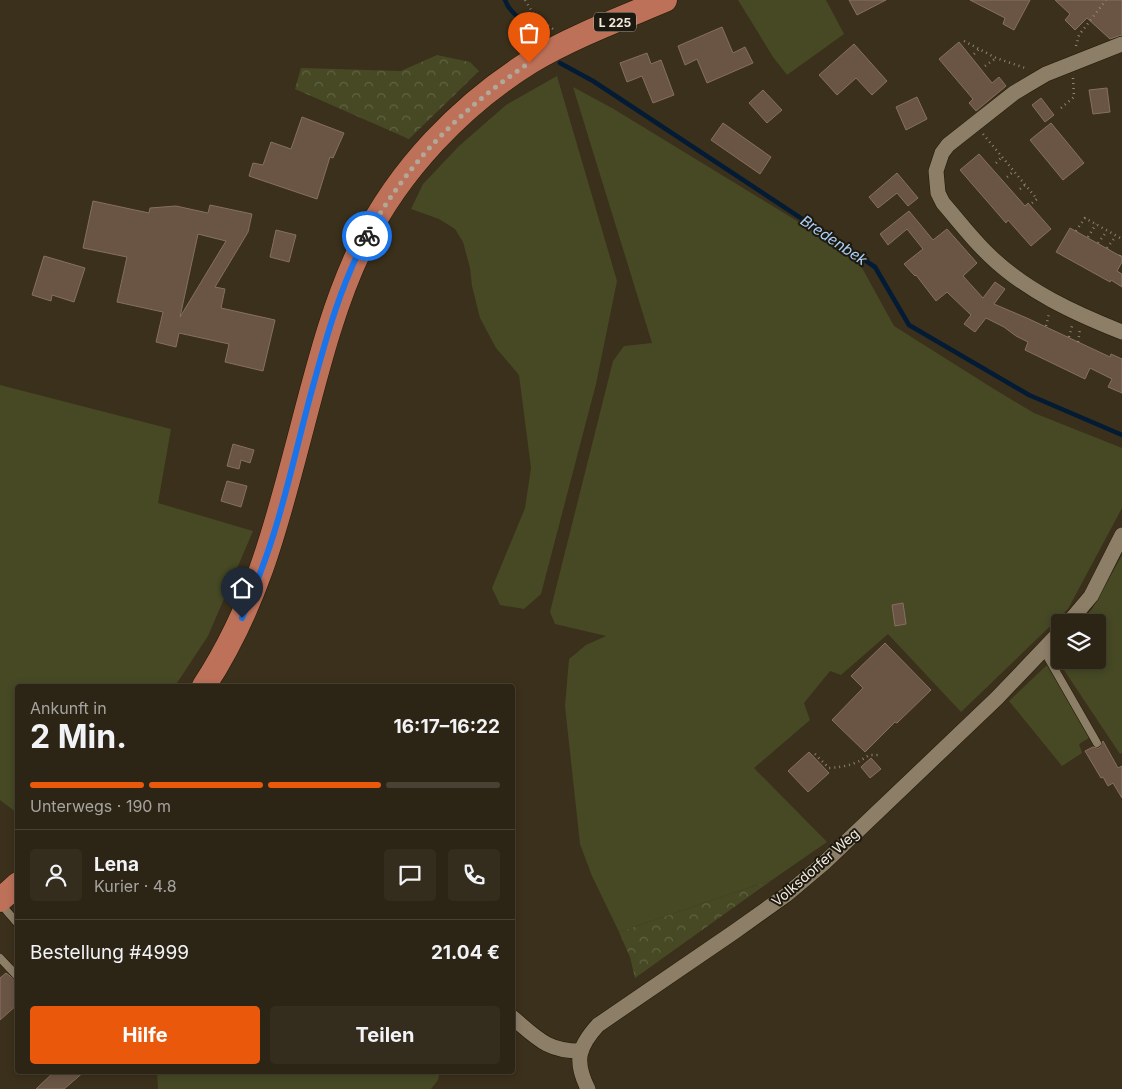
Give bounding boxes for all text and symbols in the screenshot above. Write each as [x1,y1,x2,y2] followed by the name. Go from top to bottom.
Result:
[508,12,550,63] pin
[594,13,636,32] road number: L 225
[515,19,543,47] icon: bag
[342,211,392,261] courier
[797,211,872,270] water label: Bredenbek
[353,222,381,250] icon: bike
[221,567,263,618] pin
[228,574,256,602] icon: home
[1051,614,1106,669] map controls
[1051,614,1106,669] button: layers
[30,698,107,718] text: Ankunft in
[394,715,500,738] text: 16:17–16:22
[30,717,127,756] text: 2 Min.
[30,796,171,816] text: Unterwegs · 190 m
[768,824,862,910] street label: Volksdorfer Weg
[30,849,82,901] button: person
[384,849,436,901] button: chat
[448,849,500,901] button: phone
[94,853,139,876] text: Lena
[94,876,177,896] text: Kurier · 4.8
[30,941,189,964] text: Bestellung #4999
[431,941,500,964] text: 21.04 €
[30,1006,260,1064] button: Hilfe
[270,1006,500,1064] button: Teilen

